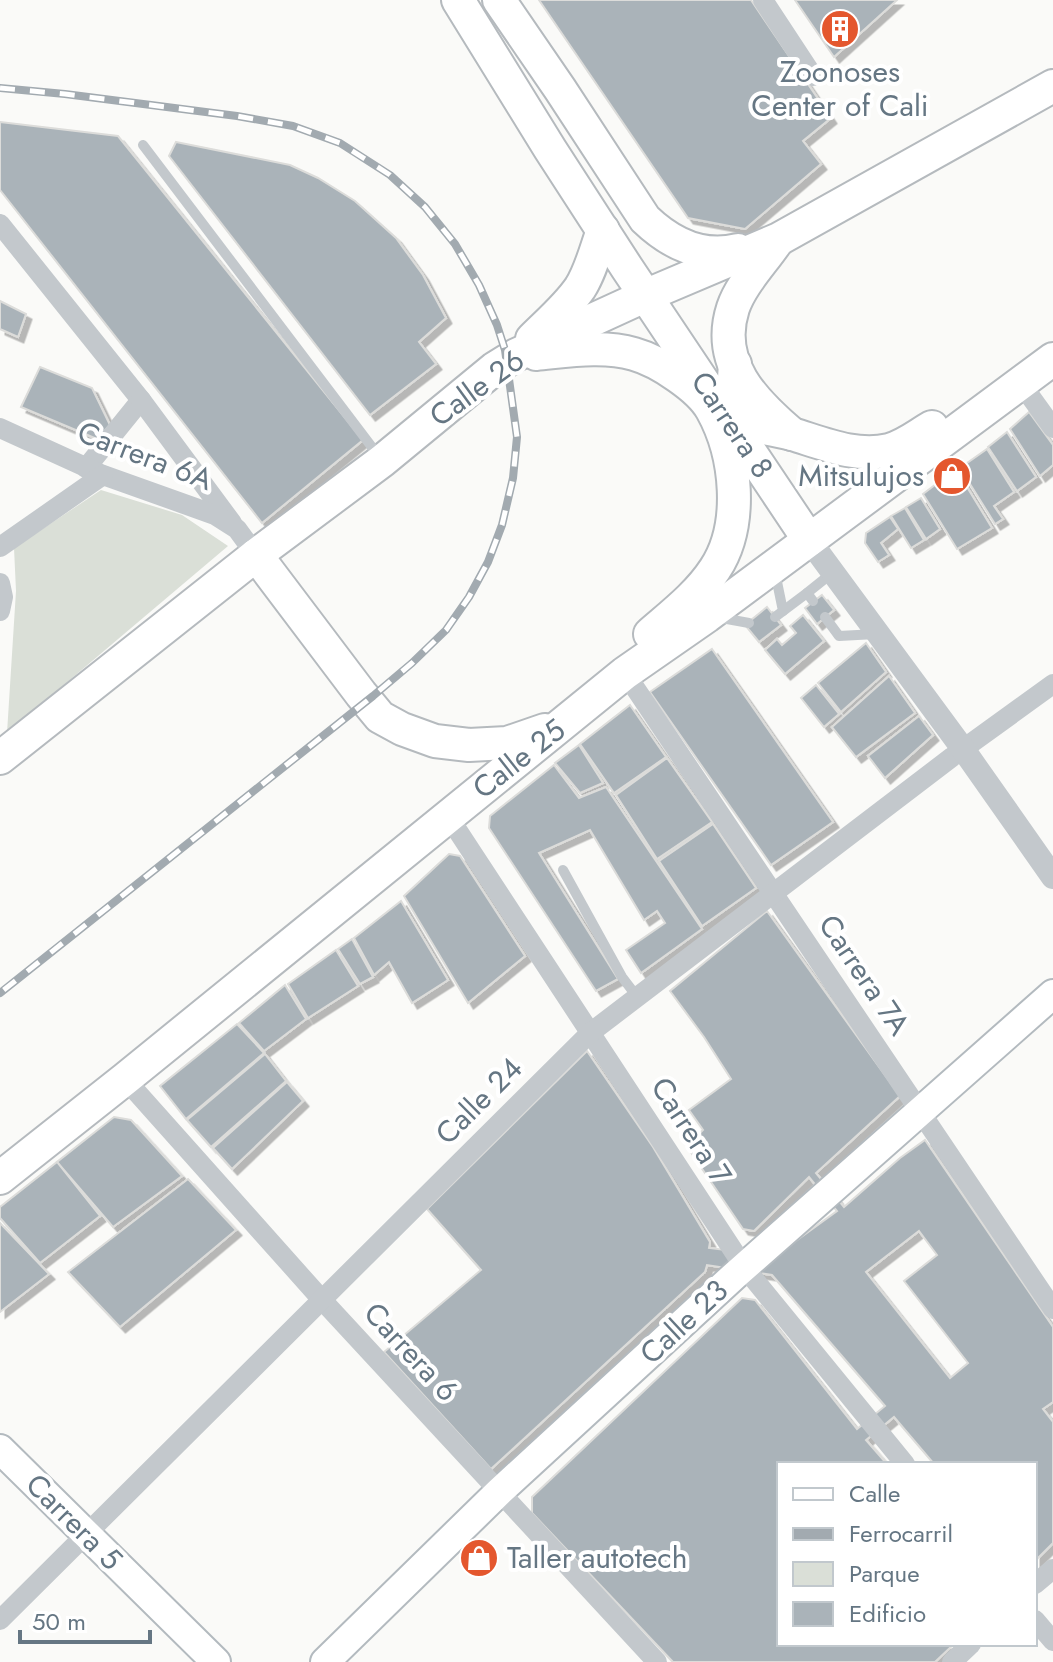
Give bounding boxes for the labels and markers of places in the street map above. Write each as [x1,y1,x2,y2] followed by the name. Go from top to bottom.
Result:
[819,8,861,50] building icon: Zoonoses Center of Cali
[751,50,929,127] place label: Zoonoses Center of Cali
[798,454,924,497] place label: Mitsulujos
[931,455,973,497] shop icon: Mitsulujos
[507,1536,687,1579] place label: Taller autotech
[458,1537,500,1579] shop icon: Taller autotech

